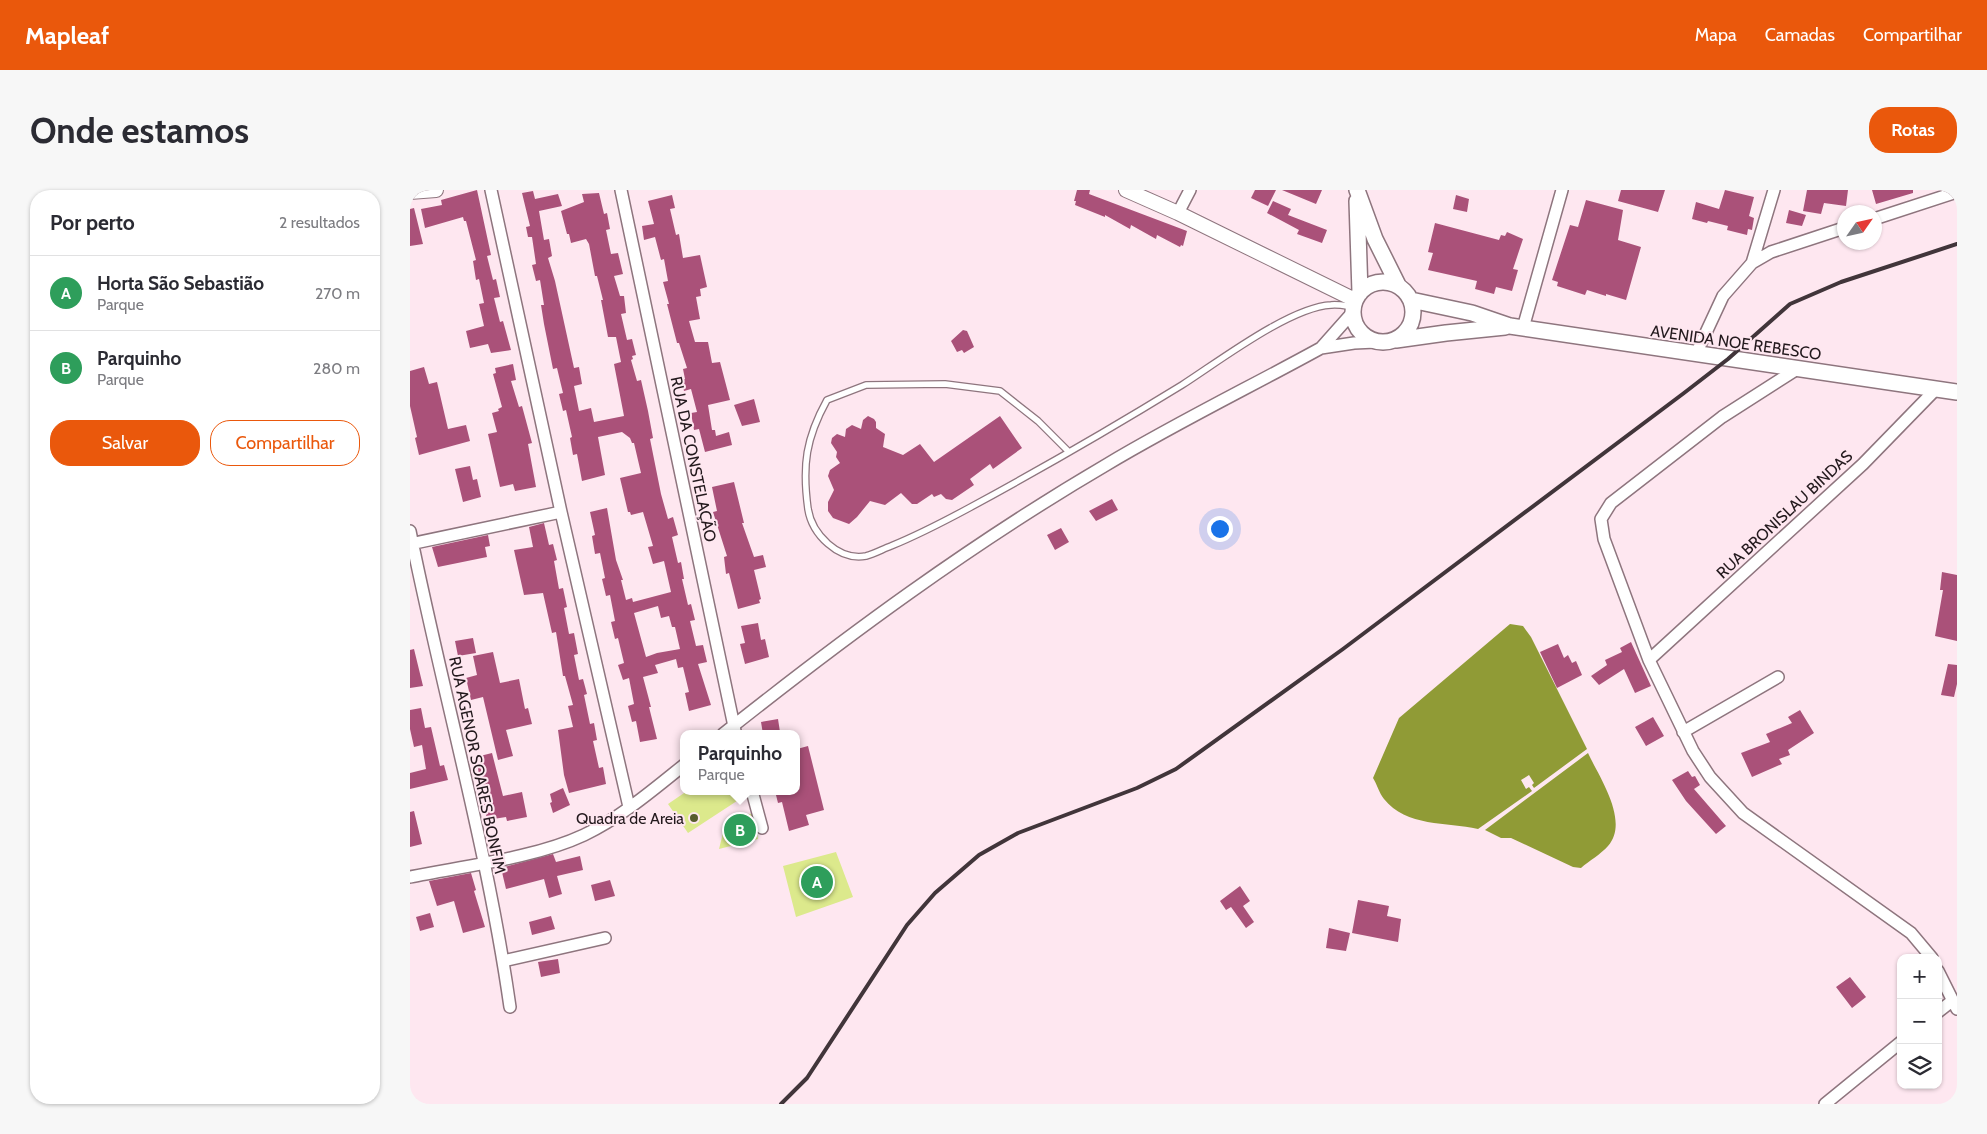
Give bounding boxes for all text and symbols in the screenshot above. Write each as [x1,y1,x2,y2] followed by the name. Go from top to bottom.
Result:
[25,21,109,50] text: Mapleaf
[1695,24,1737,46] text: Mapa
[1765,24,1835,46] text: Camadas
[1863,24,1962,46] text: Compartilhar
[1869,107,1957,153] button: Rotas
[30,109,249,152] text: Onde estamos
[1837,205,1882,250] north arrow
[50,210,135,235] text: Por perto
[279,213,360,232] text: 2 resultados
[97,272,264,295] text: Horta São Sebastião
[61,284,71,303] text: A
[315,284,360,303] text: 270 m
[97,295,144,314] text: Parque
[1649,321,1823,364] street label: AVENIDA NOE REBESCO
[97,347,181,370] text: Parquinho
[61,359,71,378] text: B
[313,359,360,378] text: 280 m
[97,370,144,389] text: Parque
[667,375,720,544] street label: RUA DA CONSTELAÇÃO
[50,420,200,466] button: Salvar
[210,420,360,466] button: Compartilhar
[1712,446,1856,582] street label: RUA BRONISLAU BINDAS
[1207,516,1233,542] your location
[445,655,510,876] street label: RUA AGENOR SOARES BONFIM
[680,730,800,795] popup
[698,742,782,765] text: Parquinho
[698,765,745,784] text: Parque
[576,809,684,828] place label: Quadra de Areia
[724,811,756,849] pin: B
[688,812,700,824] marker: Quadra de Areia
[801,863,833,901] pin: A
[1897,954,1942,1089] map controls
[1897,954,1942,999] button: +
[1897,999,1942,1044] button: −
[1897,1044,1942,1089] button: layers

